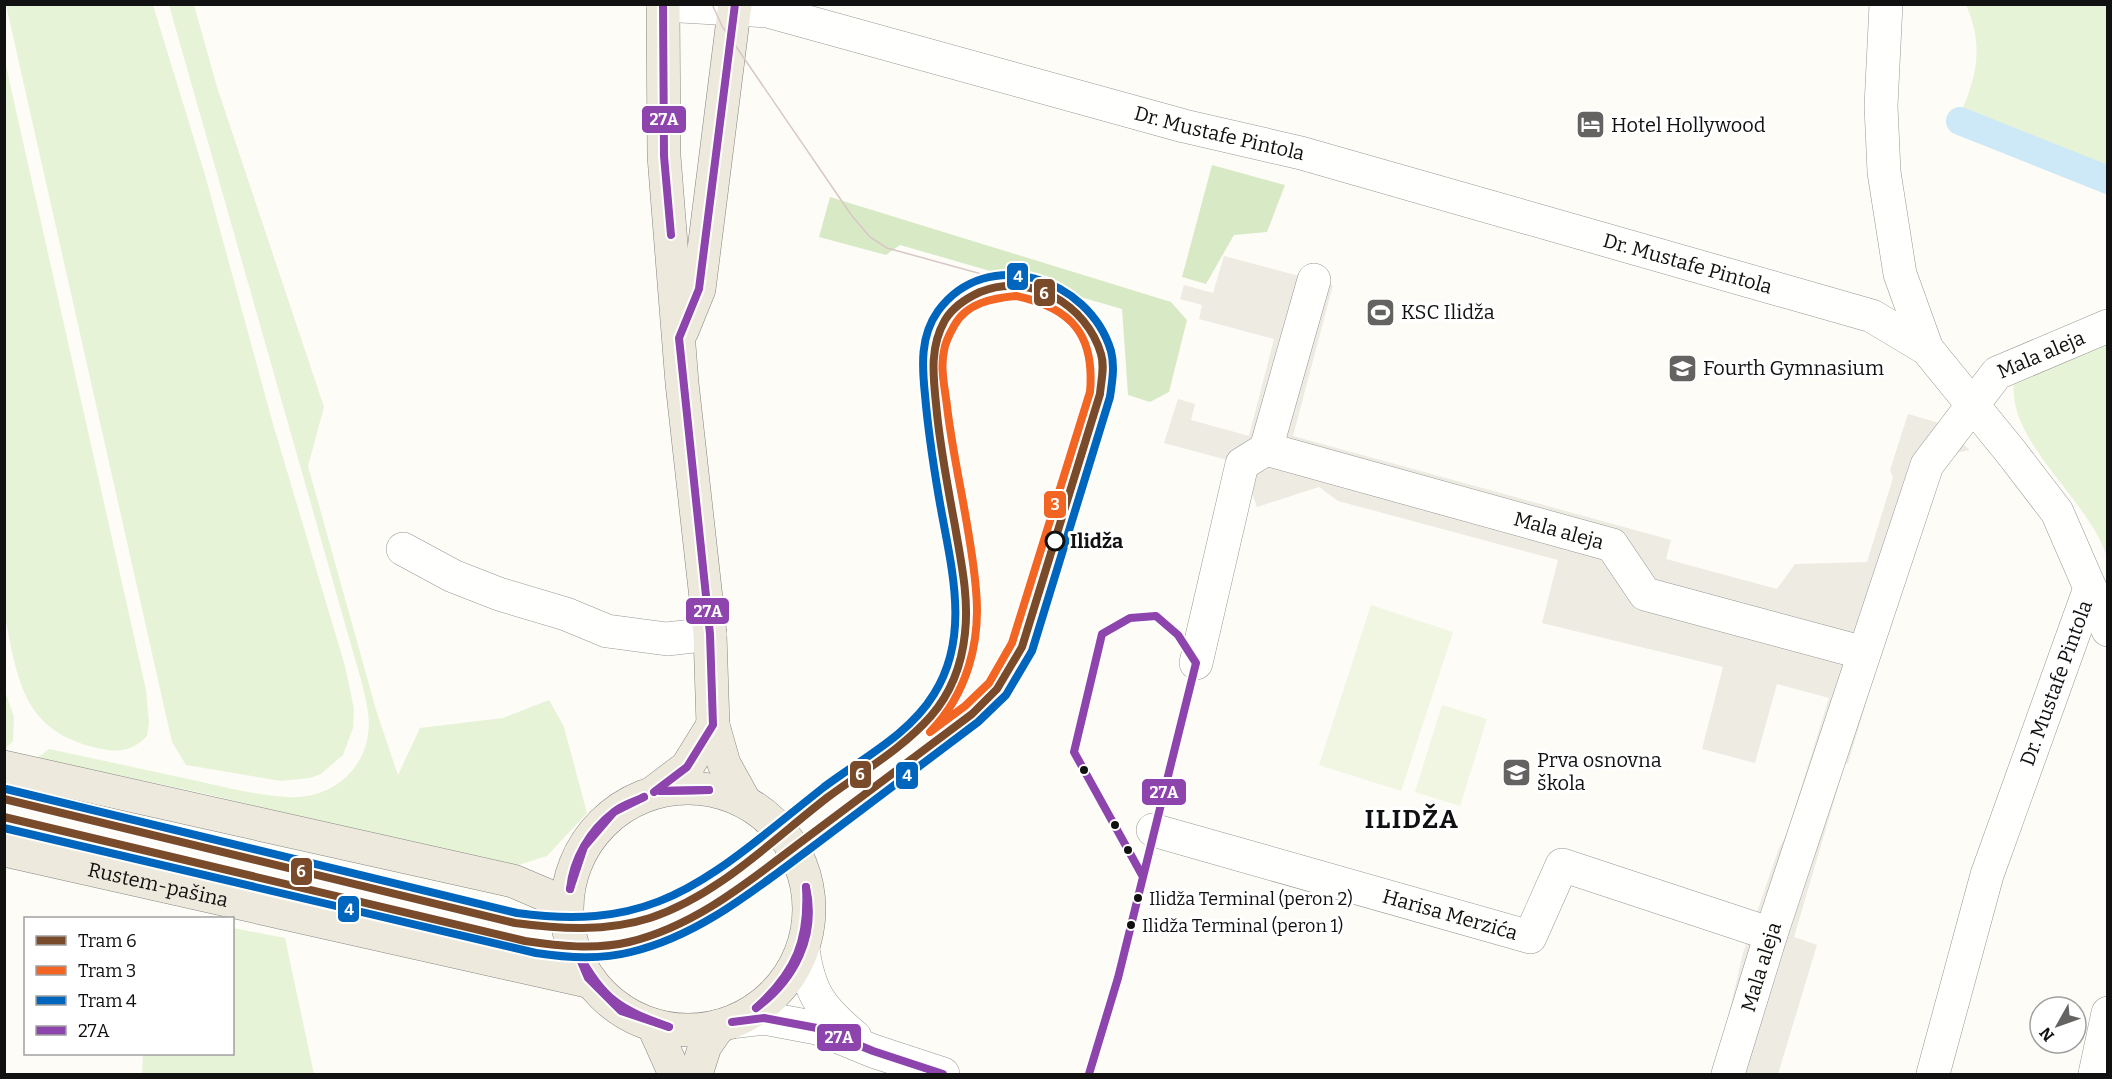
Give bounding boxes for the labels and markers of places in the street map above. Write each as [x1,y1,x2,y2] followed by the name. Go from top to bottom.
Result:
[1574,109,1606,141] hotel icon: Hotel Hollywood
[1611,113,1766,137] place label: Hotel Hollywood
[1364,296,1396,328] sports icon: KSC Ilidža
[1401,300,1495,324] place label: KSC Ilidža
[1666,352,1698,384] school or university icon: Fourth Gymnasium
[1703,356,1884,380] place label: Fourth Gymnasium
[1070,529,1123,553] place label: Ilidža
[1045,531,1065,551] marker: Ilidža
[1537,748,1662,795] place label: Prva osnovna škola
[1500,756,1532,788] school or university icon: Prva osnovna škola
[1078,764,1090,776] unlabelled marker
[1109,819,1121,831] unlabelled marker
[1122,844,1134,856] unlabelled marker
[1149,888,1353,910] place label: Ilidža Terminal (peron 2)
[1132,892,1144,904] marker: Ilidža Terminal (peron 2)
[1142,915,1343,937] place label: Ilidža Terminal (peron 1)
[1125,919,1137,931] marker: Ilidža Terminal (peron 1)

